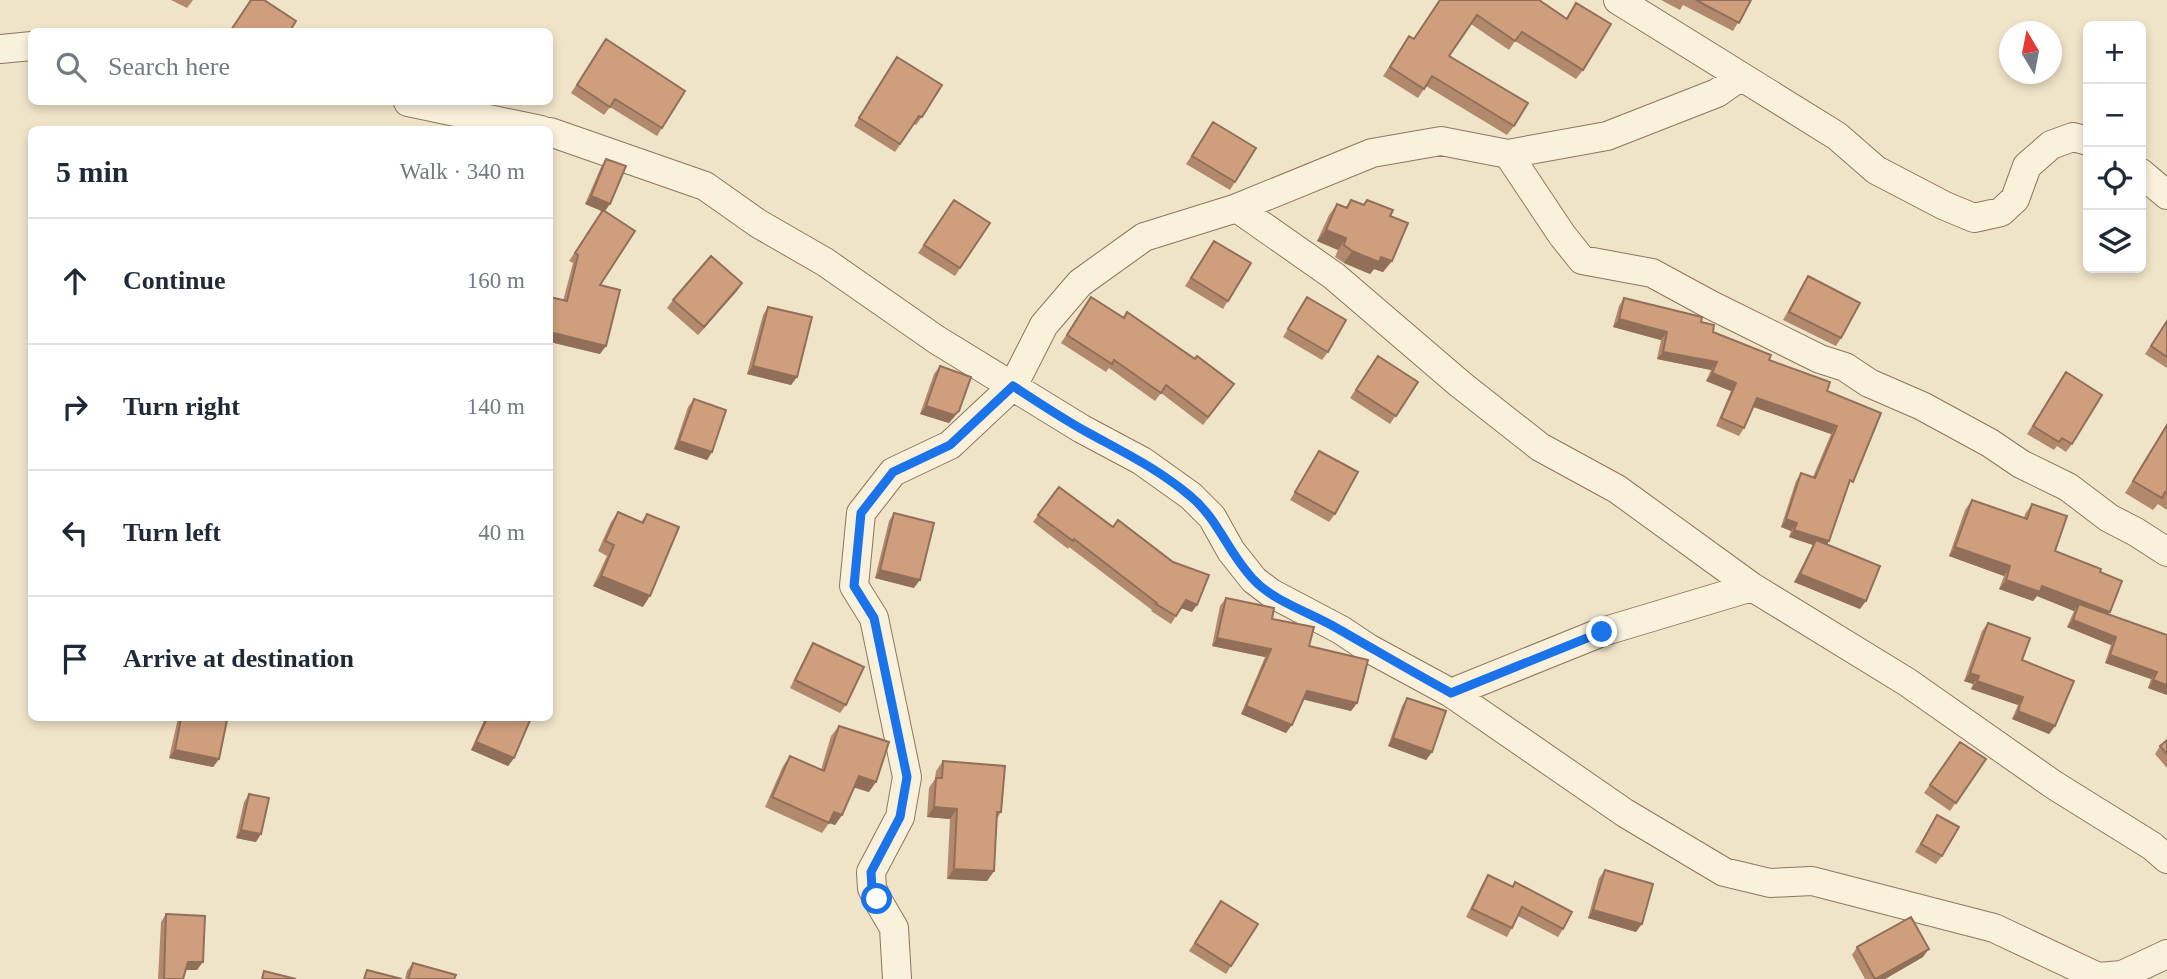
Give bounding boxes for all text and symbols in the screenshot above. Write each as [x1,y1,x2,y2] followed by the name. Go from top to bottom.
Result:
[1999,21,2062,84] north arrow
[2083,21,2146,273] map controls
[2083,21,2146,84] button: +
[28,28,553,105] search box
[52,48,90,86] icon: search
[108,52,230,81] text: Search here
[2083,84,2146,147] button: −
[2083,147,2146,210] button: locate
[56,155,129,188] text: 5 min
[400,159,525,184] text: Walk · 340 m
[2083,210,2146,273] button: layers
[56,262,94,300] icon: ahead
[123,266,226,295] text: Continue
[467,268,525,293] text: 160 m
[56,388,94,426] icon: right
[123,392,240,421] text: Turn right
[467,394,525,419] text: 140 m
[56,514,94,552] icon: left
[123,518,221,547] text: Turn left
[478,520,525,545] text: 40 m
[1586,616,1617,647] route end
[56,640,94,678] icon: arrive
[123,644,354,673] text: Arrive at destination
[861,883,892,914] route start

